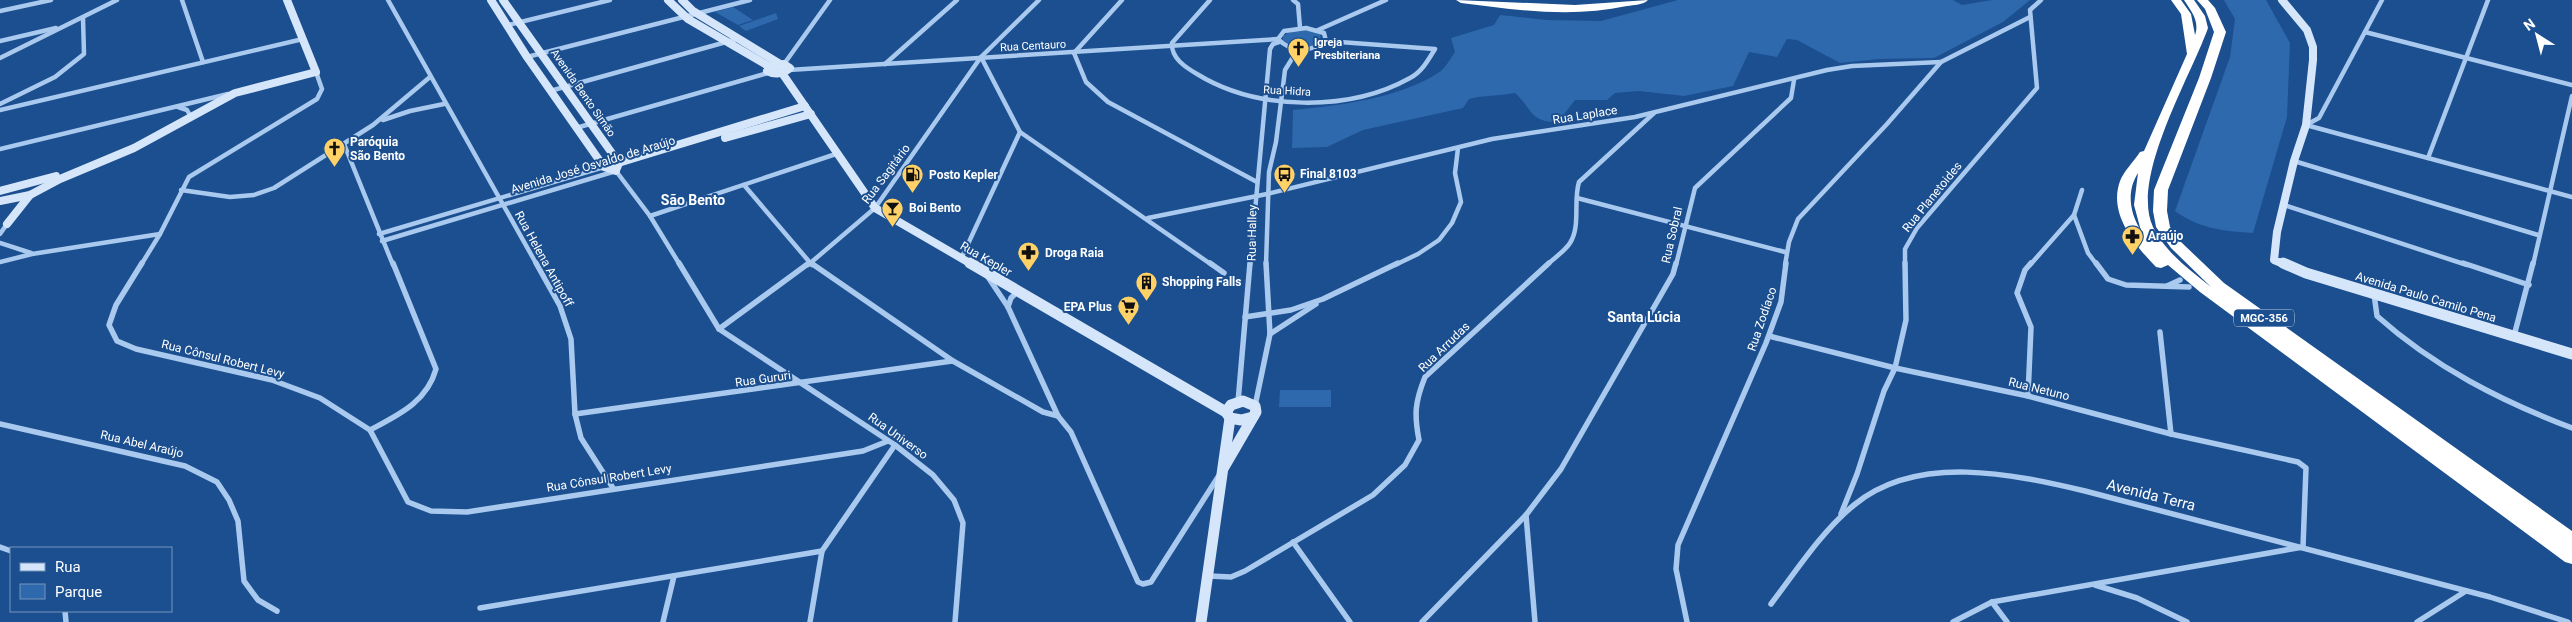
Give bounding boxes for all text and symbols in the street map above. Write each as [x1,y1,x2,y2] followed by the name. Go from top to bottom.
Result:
[2512,10,2562,60] north arrow
[2521,15,2538,34] text: N
[1286,36,1310,67] church icon: Igreja Presbiteriana
[1314,36,1380,62] place label: Igreja Presbiteriana
[1000,38,1066,54] street label: Rua Centauro
[548,47,618,139] street label: Avenida Bento Simão
[1263,83,1311,99] street label: Rua Hidra
[1552,103,1618,127] street label: Rua Laplace
[509,133,677,197] street label: Avenida José Osvaldo de Araújo
[350,135,405,163] place label: Paróquia São Bento
[322,137,346,168] church icon: Paróquia São Bento
[859,141,913,207] street label: Rua Sagitário
[1899,159,1965,235] street label: Rua Planetoides
[1272,162,1296,193] bus stop icon: Final 8103
[901,163,925,194] fuel station icon: Posto Kepler
[1300,167,1357,181] place label: Final 8103
[929,168,999,182] place label: Posto Kepler
[661,192,725,208] district label: São Bento
[881,196,905,227] bar icon: Boi Bento
[909,201,961,215] place label: Boi Bento
[1245,204,1259,261] street label: Rua Halley
[1659,205,1685,265] street label: Rua Sobral
[512,209,576,310] street label: Rua Helena Antipoff
[2120,224,2144,255] pharmacy icon: Araújo
[2148,229,2184,243] place label: Araújo
[958,239,1014,279] street label: Rua Kepler
[1017,241,1041,272] pharmacy icon: Droga Raia
[1045,246,1104,260] place label: Droga Raia
[2354,269,2498,325] street label: Avenida Paulo Camilo Pena
[1134,270,1158,301] building icon: Shopping Falls
[1162,275,1241,289] place label: Shopping Falls
[1745,285,1780,353] street label: Rua Zodíaco
[1116,295,1140,326] supermarket icon: EPA Plus
[1064,300,1112,314] place label: EPA Plus
[1607,309,1681,325] district label: Santa Lúcia
[2234,310,2294,326] road number: MGC-356
[1416,319,1472,375] street label: Rua Arrudas
[160,337,286,381] street label: Rua Cônsul Robert Levy
[734,368,792,390] street label: Rua Gururi
[2007,375,2071,403] street label: Rua Netuno
[866,410,931,462] street label: Rua Universo
[99,428,185,460] street label: Rua Abel Araújo
[546,461,673,495] street label: Rua Cônsul Robert Levy
[2105,475,2197,515] street label: Avenida Terra
[10,547,172,612] legend
[55,558,81,576] text: Rua
[55,583,102,601] text: Parque

